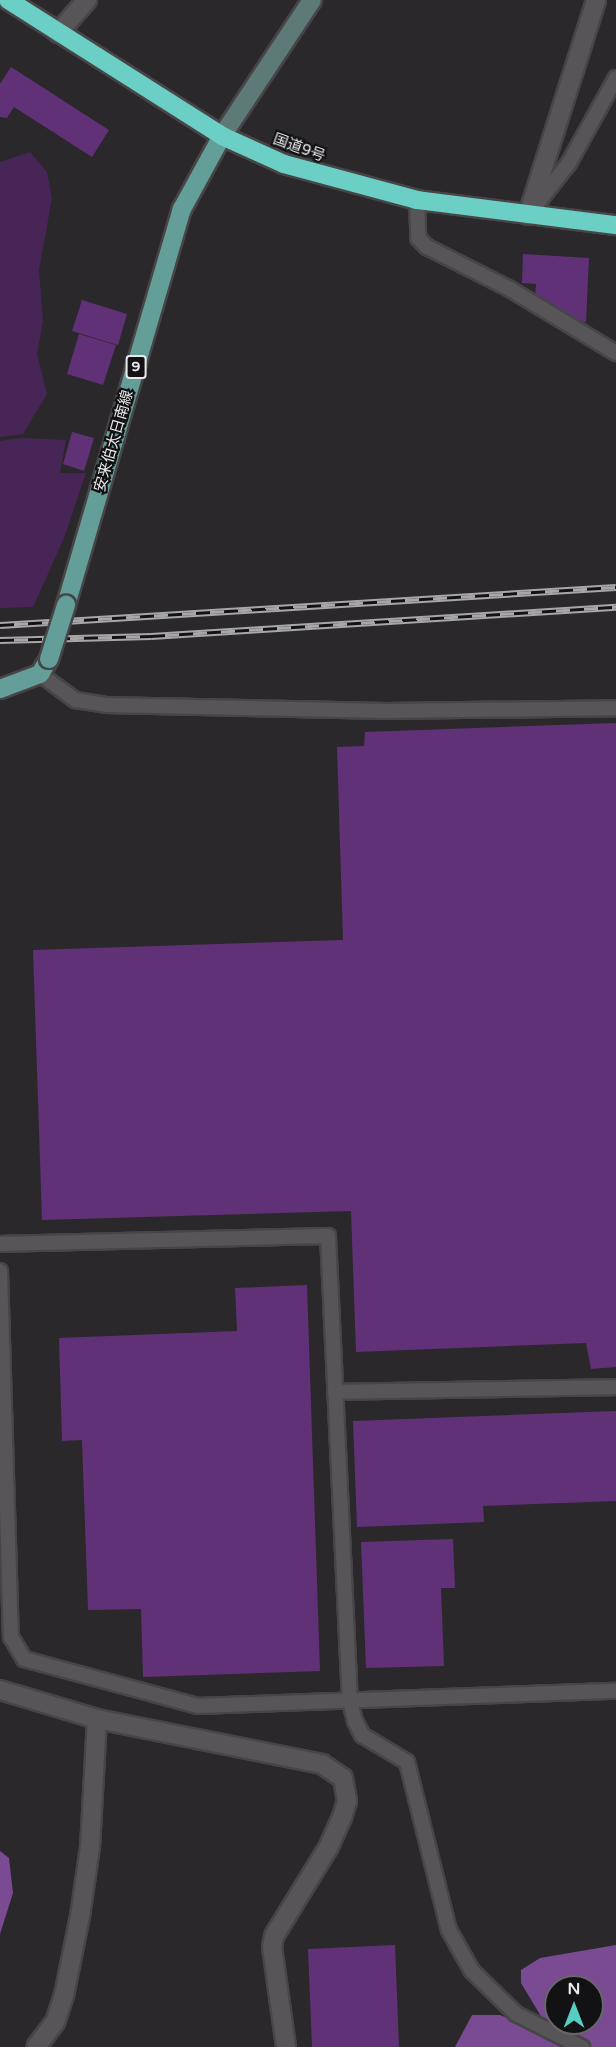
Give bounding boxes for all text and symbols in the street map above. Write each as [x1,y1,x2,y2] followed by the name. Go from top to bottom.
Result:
[270,130,328,166] street label: 国道9号
[126,356,146,378] road number: 9
[91,388,137,494] street label: 安来伯太日南線
[544,1975,604,2035] north arrow
[568,1979,580,1999] text: N

